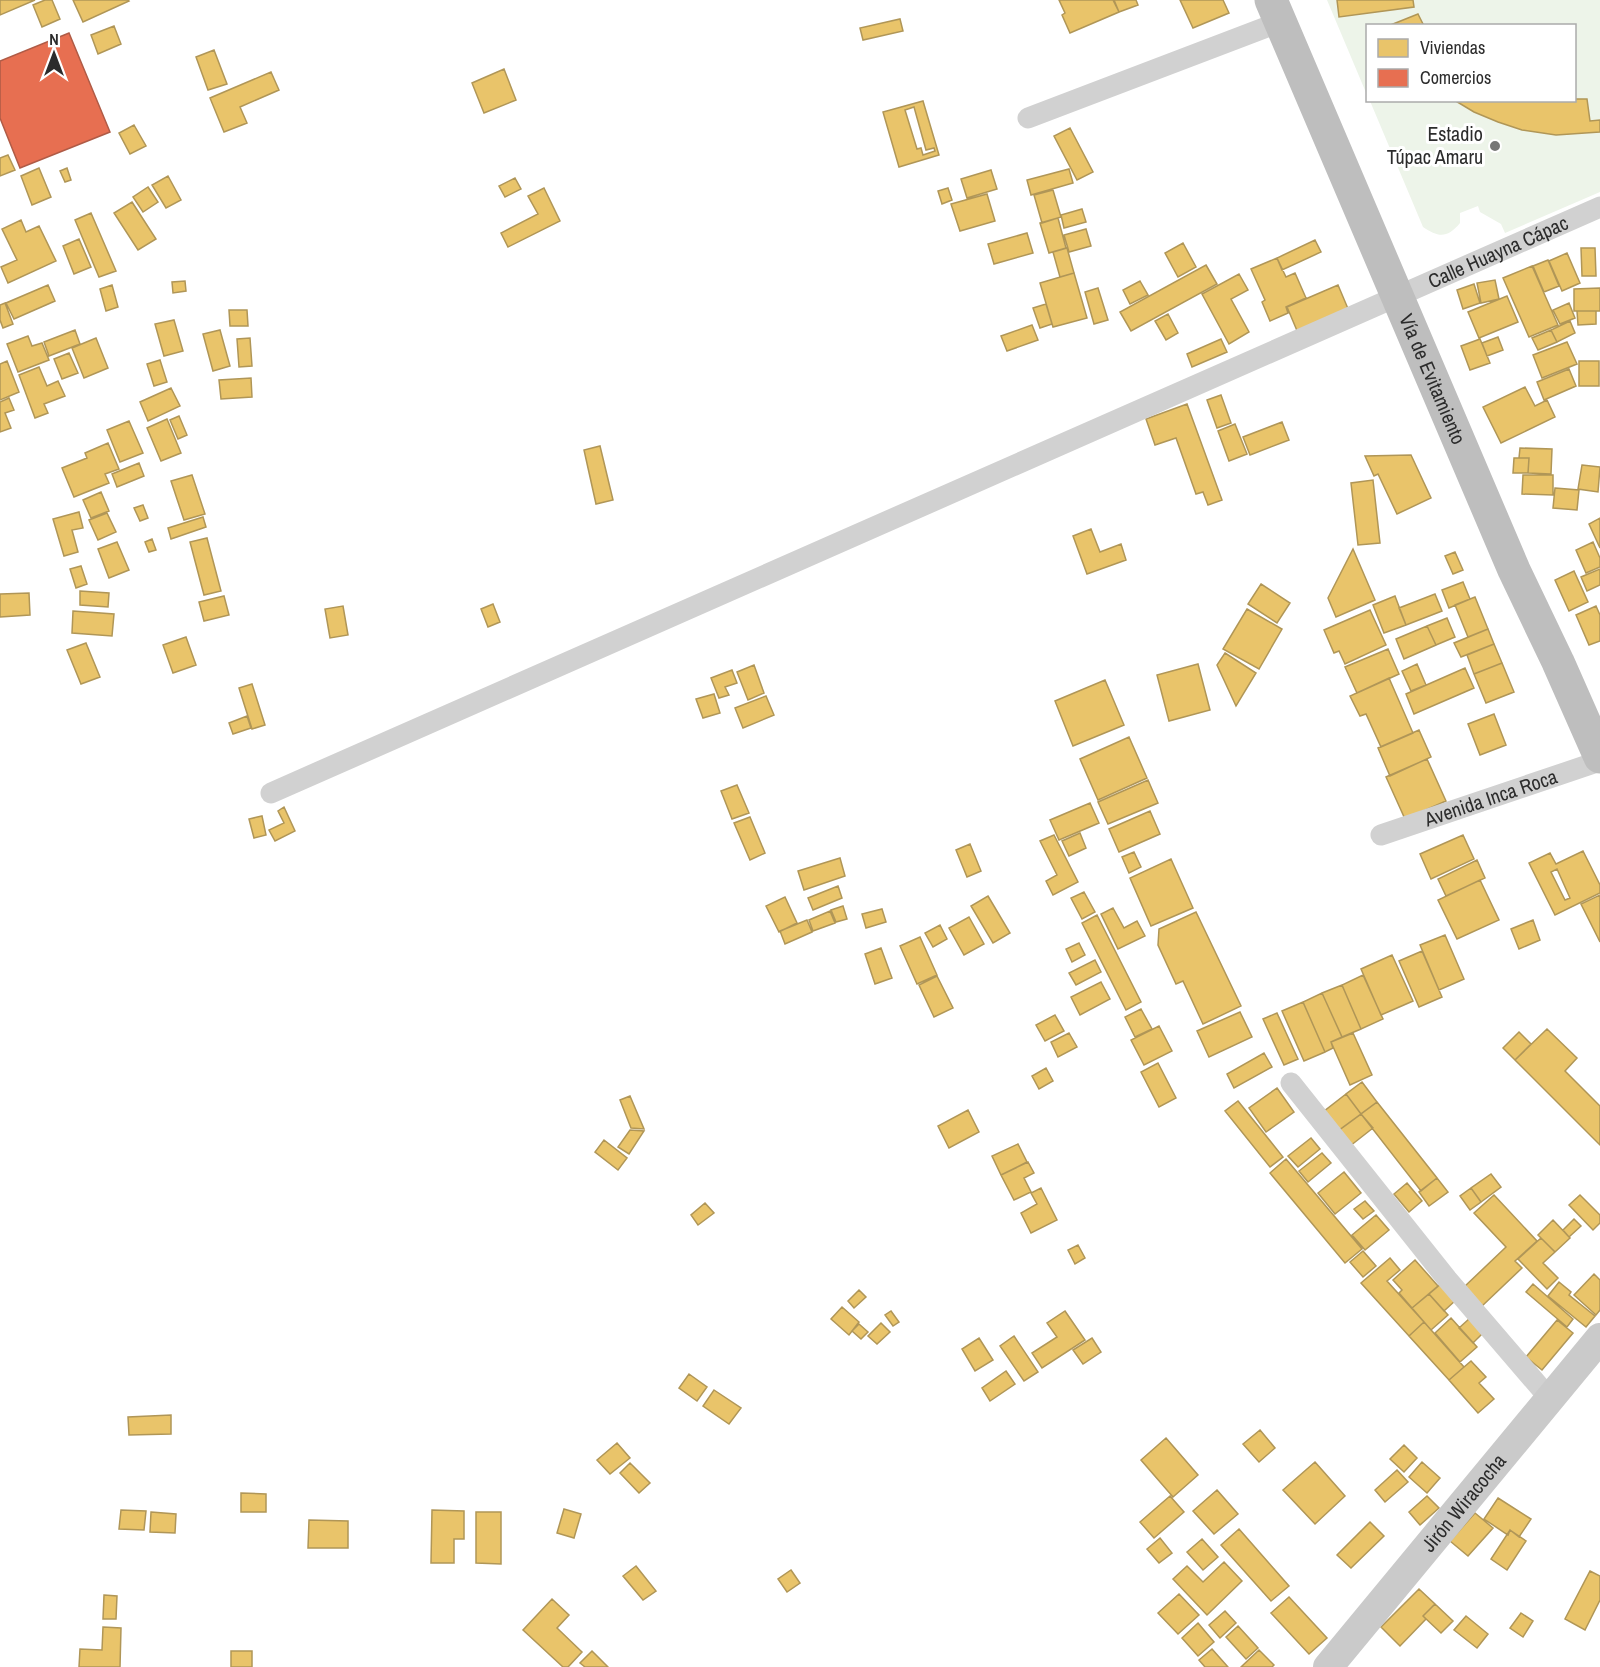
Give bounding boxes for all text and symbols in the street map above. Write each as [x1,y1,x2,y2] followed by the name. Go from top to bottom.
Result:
[24,24,84,84] north arrow
[1366,24,1576,102] legend
[49,28,59,50] text: N
[1420,35,1485,60] text: Viviendas
[1420,65,1491,90] text: Comercios
[1387,120,1483,170] place label: Estadio Túpac Amaru
[1488,139,1502,153] marker: Estadio Túpac Amaru
[1424,209,1572,294] street label: Calle Huayna Cápac
[1393,309,1473,448] street label: Vía de Evitamiento
[1420,762,1561,833] street label: Avenida Inca Roca
[1415,1448,1512,1557] street label: Jirón Wiracocha

